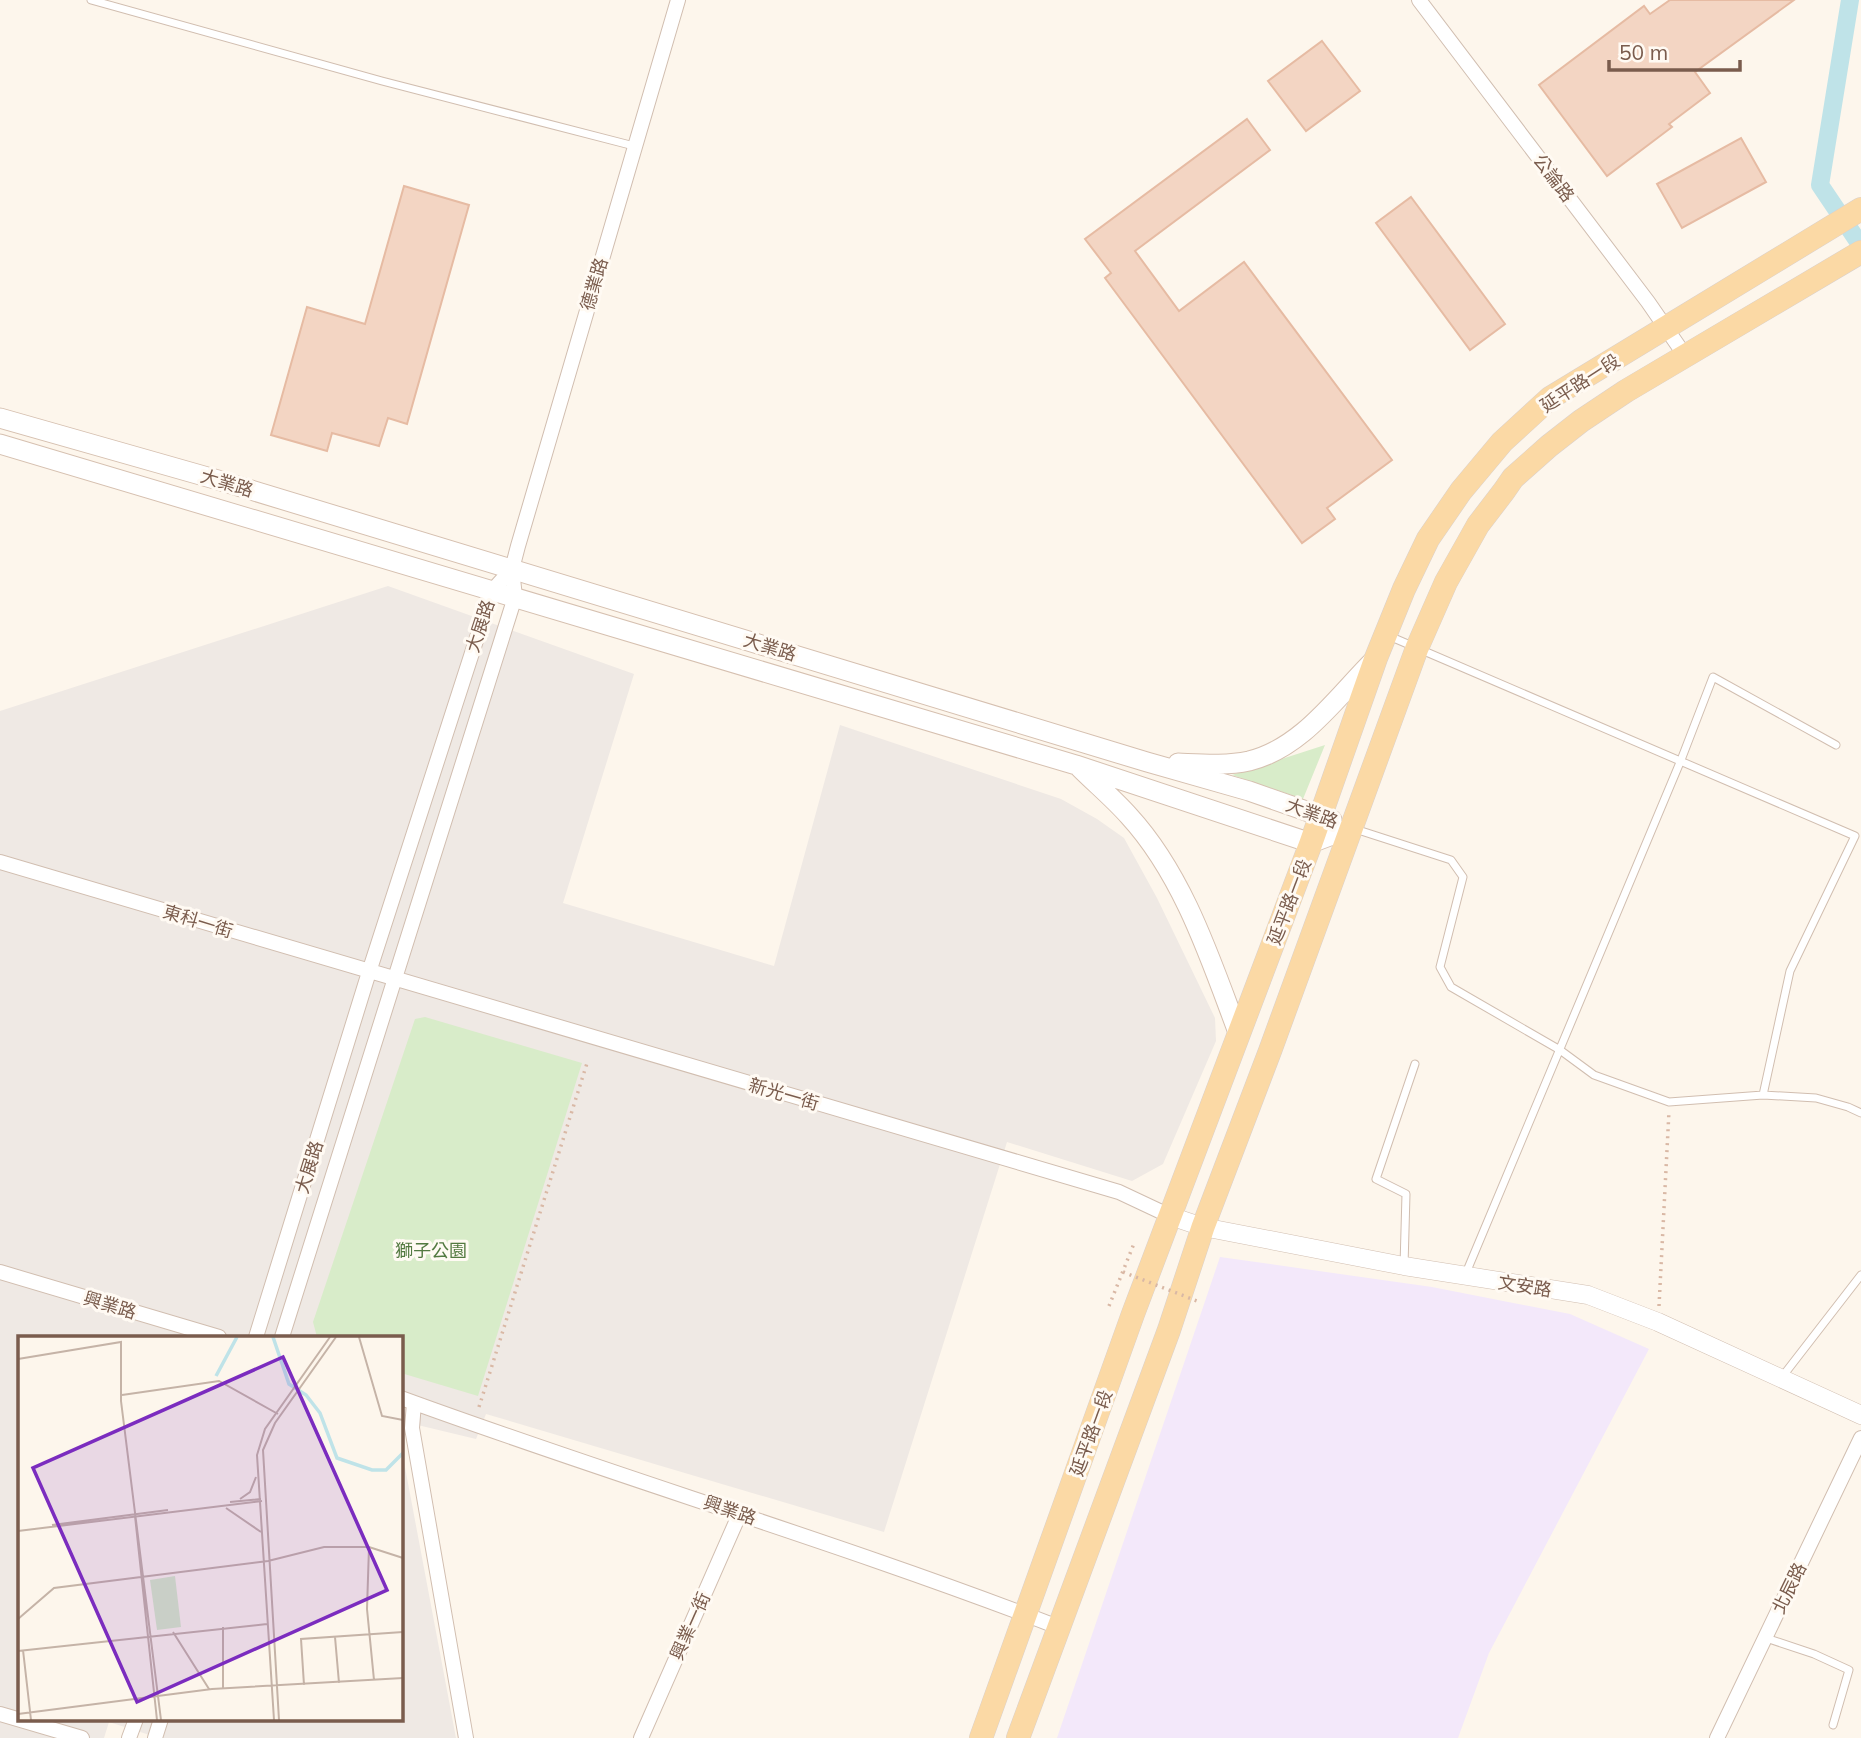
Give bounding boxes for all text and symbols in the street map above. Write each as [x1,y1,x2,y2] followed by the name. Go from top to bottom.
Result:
[1609,28,1740,72] scale bar
[1619,39,1668,65] text: 50 m
[1529,150,1579,206] street label: 公論路
[576,255,612,313] street label: 德業路
[1536,349,1624,417] street label: 延平路一段
[198,464,256,502] street label: 大業路
[461,597,499,655] street label: 大展路
[741,628,799,666] street label: 大業路
[1283,793,1341,833] street label: 大業路
[1262,856,1316,948] street label: 延平路一段
[160,899,236,943] street label: 東科一街
[746,1073,822,1115] street label: 新光一街
[290,1138,328,1196] street label: 大展路
[395,1239,467,1262] park label: 獅子公園
[1497,1270,1553,1302] street label: 文安路
[81,1286,139,1324] street label: 興業路
[18,1336,402,1720] inset map
[1065,1387,1117,1479] street label: 延平路一段
[701,1490,759,1530] street label: 興業路
[1767,1559,1811,1617] street label: 北辰路
[665,1588,715,1664] street label: 興業一街

